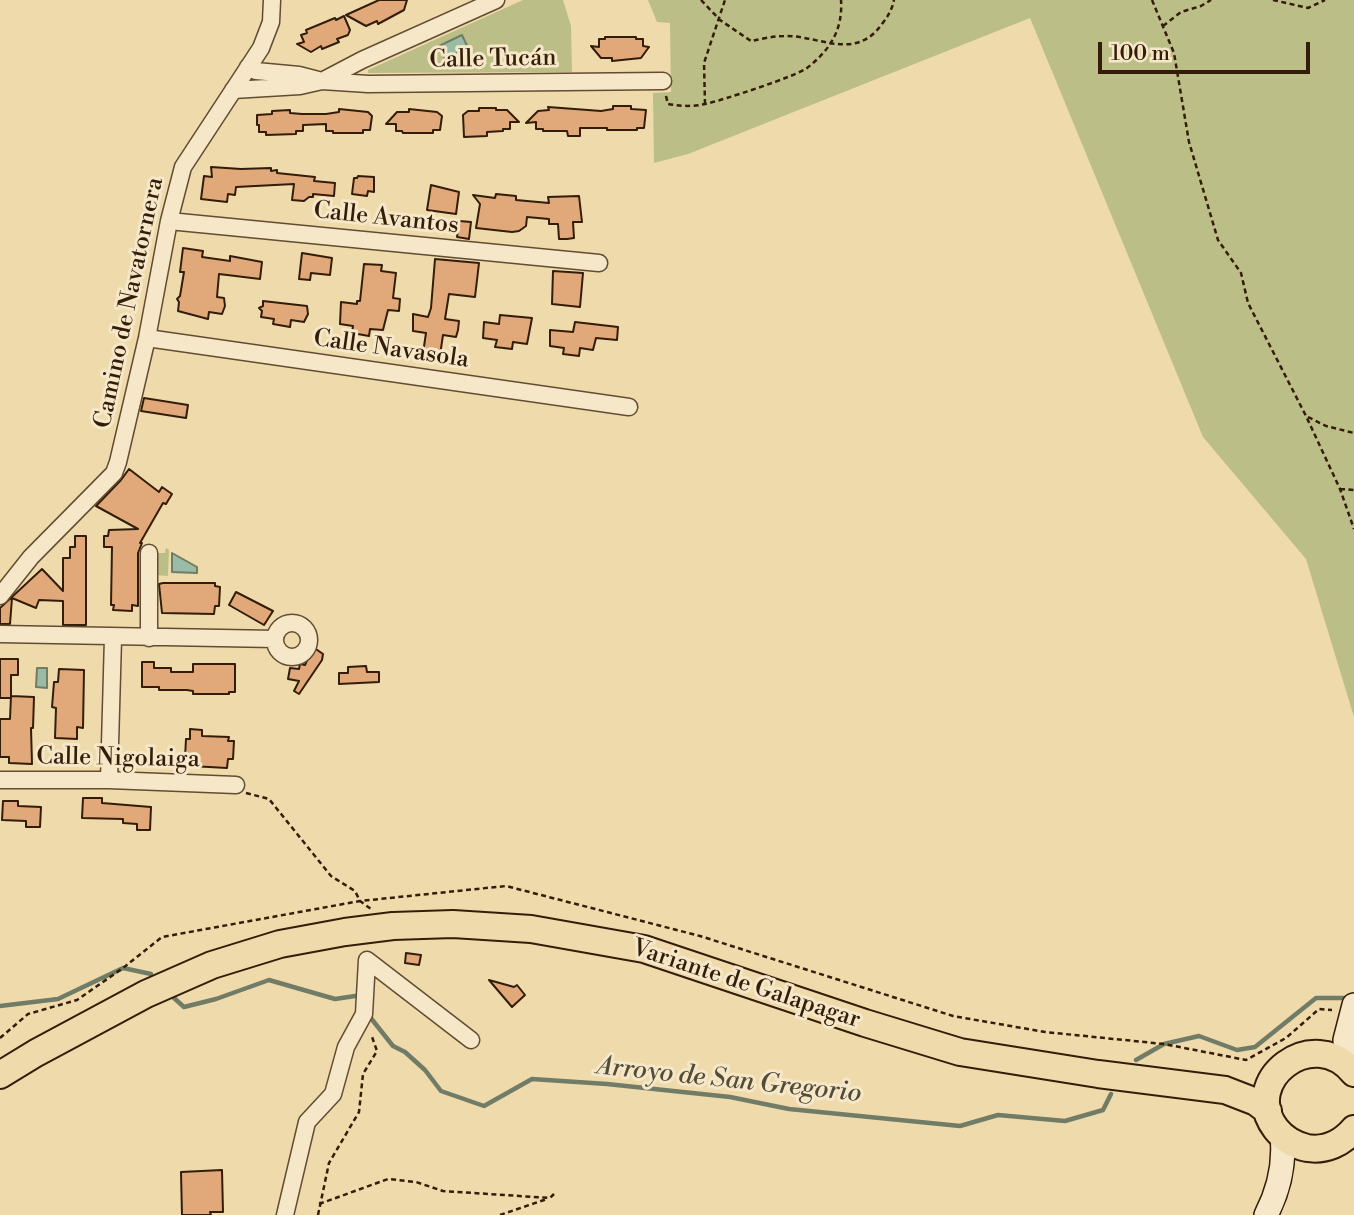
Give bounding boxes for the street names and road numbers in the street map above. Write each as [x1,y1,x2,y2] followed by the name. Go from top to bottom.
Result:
[429,44,557,76] street label: Calle Tucán
[89,175,171,431] street label: Camino de Navatornera
[312,197,460,241] street label: Calle Avantos
[311,325,471,375] street label: Calle Navasola
[36,743,200,775] street label: Calle Nigolaiga
[628,934,864,1036] street label: Variante de Galapagar

